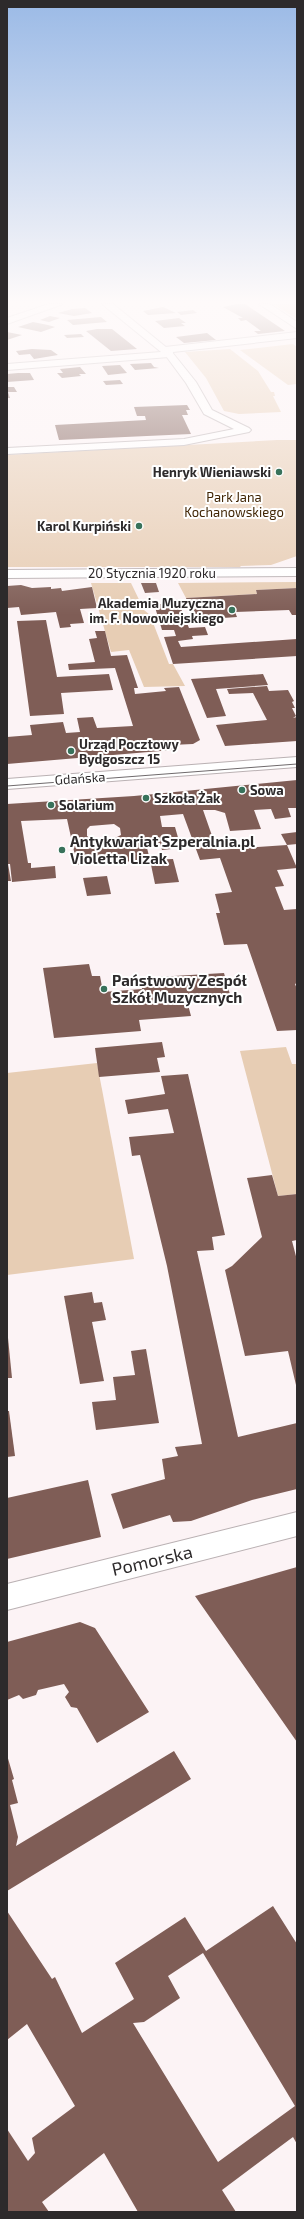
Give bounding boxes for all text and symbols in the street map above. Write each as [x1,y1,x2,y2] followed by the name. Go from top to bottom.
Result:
[153,464,271,480] place label: Henryk Wieniawski
[274,467,284,477] marker: Henryk Wieniawski
[184,489,284,520] park label: Park Jana Kochanowskiego
[37,518,131,534] place label: Karol Kurpiński
[134,521,144,531] marker: Karol Kurpiński
[88,565,216,581] street label: 20 Stycznia 1920 roku
[89,595,224,626] place label: Akademia Muzyczna im. F. Nowowiejskiego
[227,605,237,615] marker: Akademia Muzyczna im. F. Nowowiejskiego
[79,736,179,767] place label: Urząd Pocztowy Bydgoszcz 15
[66,746,76,756] marker: Urząd Pocztowy Bydgoszcz 15
[54,768,106,788] street label: Gdańska
[250,782,284,798] place label: Sowa
[237,785,247,795] marker: Sowa
[154,790,221,806] place label: Szkoła Żak
[141,793,151,803] marker: Szkoła Żak
[59,797,114,813] place label: Solarium
[46,800,56,810] marker: Solarium
[70,832,255,867] place label: Antykwariat Szperalnia.pl Violetta Lizak
[57,845,67,855] marker: Antykwariat Szperalnia.pl Violetta Lizak
[112,971,248,1007] place label: Państwowy Zespół Szkół Muzycznych
[99,984,109,994] marker: Państwowy Zespół Szkół Muzycznych
[110,1540,194,1580] street label: Pomorska

